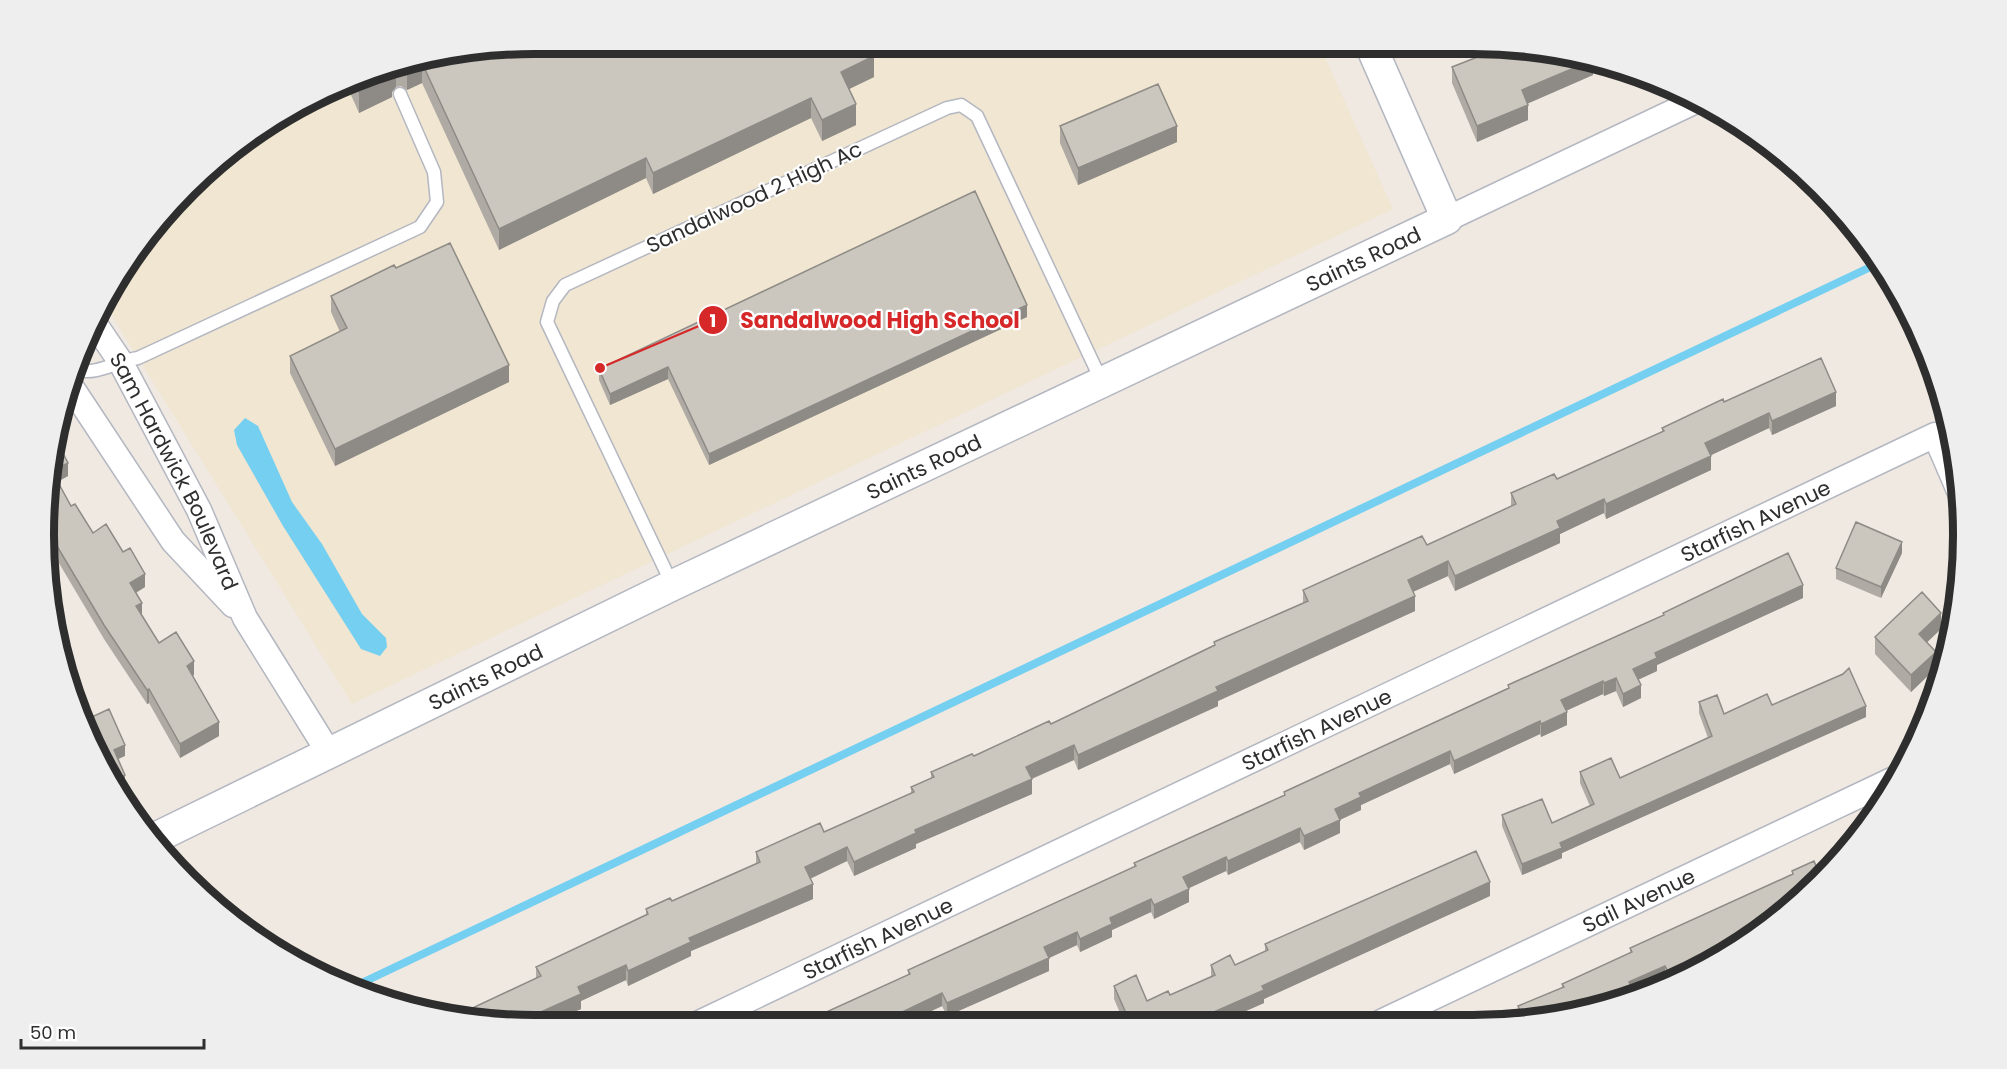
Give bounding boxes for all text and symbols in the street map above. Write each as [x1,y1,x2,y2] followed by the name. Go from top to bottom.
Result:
[641,134,867,260] street label: Sandalwood 2 High Ac
[1301,219,1425,298] street label: Saints Road
[698,300,1031,340] callout: Sandalwood High School
[740,305,1020,336] text: Sandalwood High School
[710,308,716,333] text: 1
[103,346,246,594] street label: Sam Hardwick Boulevard
[861,427,986,506] street label: Saints Road
[1675,472,1835,569] street label: Starfish Avenue
[423,636,548,717] street label: Saints Road
[1237,681,1396,777] street label: Starfish Avenue
[1577,861,1700,939] street label: Sail Avenue
[798,890,957,986] street label: Starfish Avenue
[21,1012,204,1050] scale bar
[30,1020,76,1045] text: 50 m

